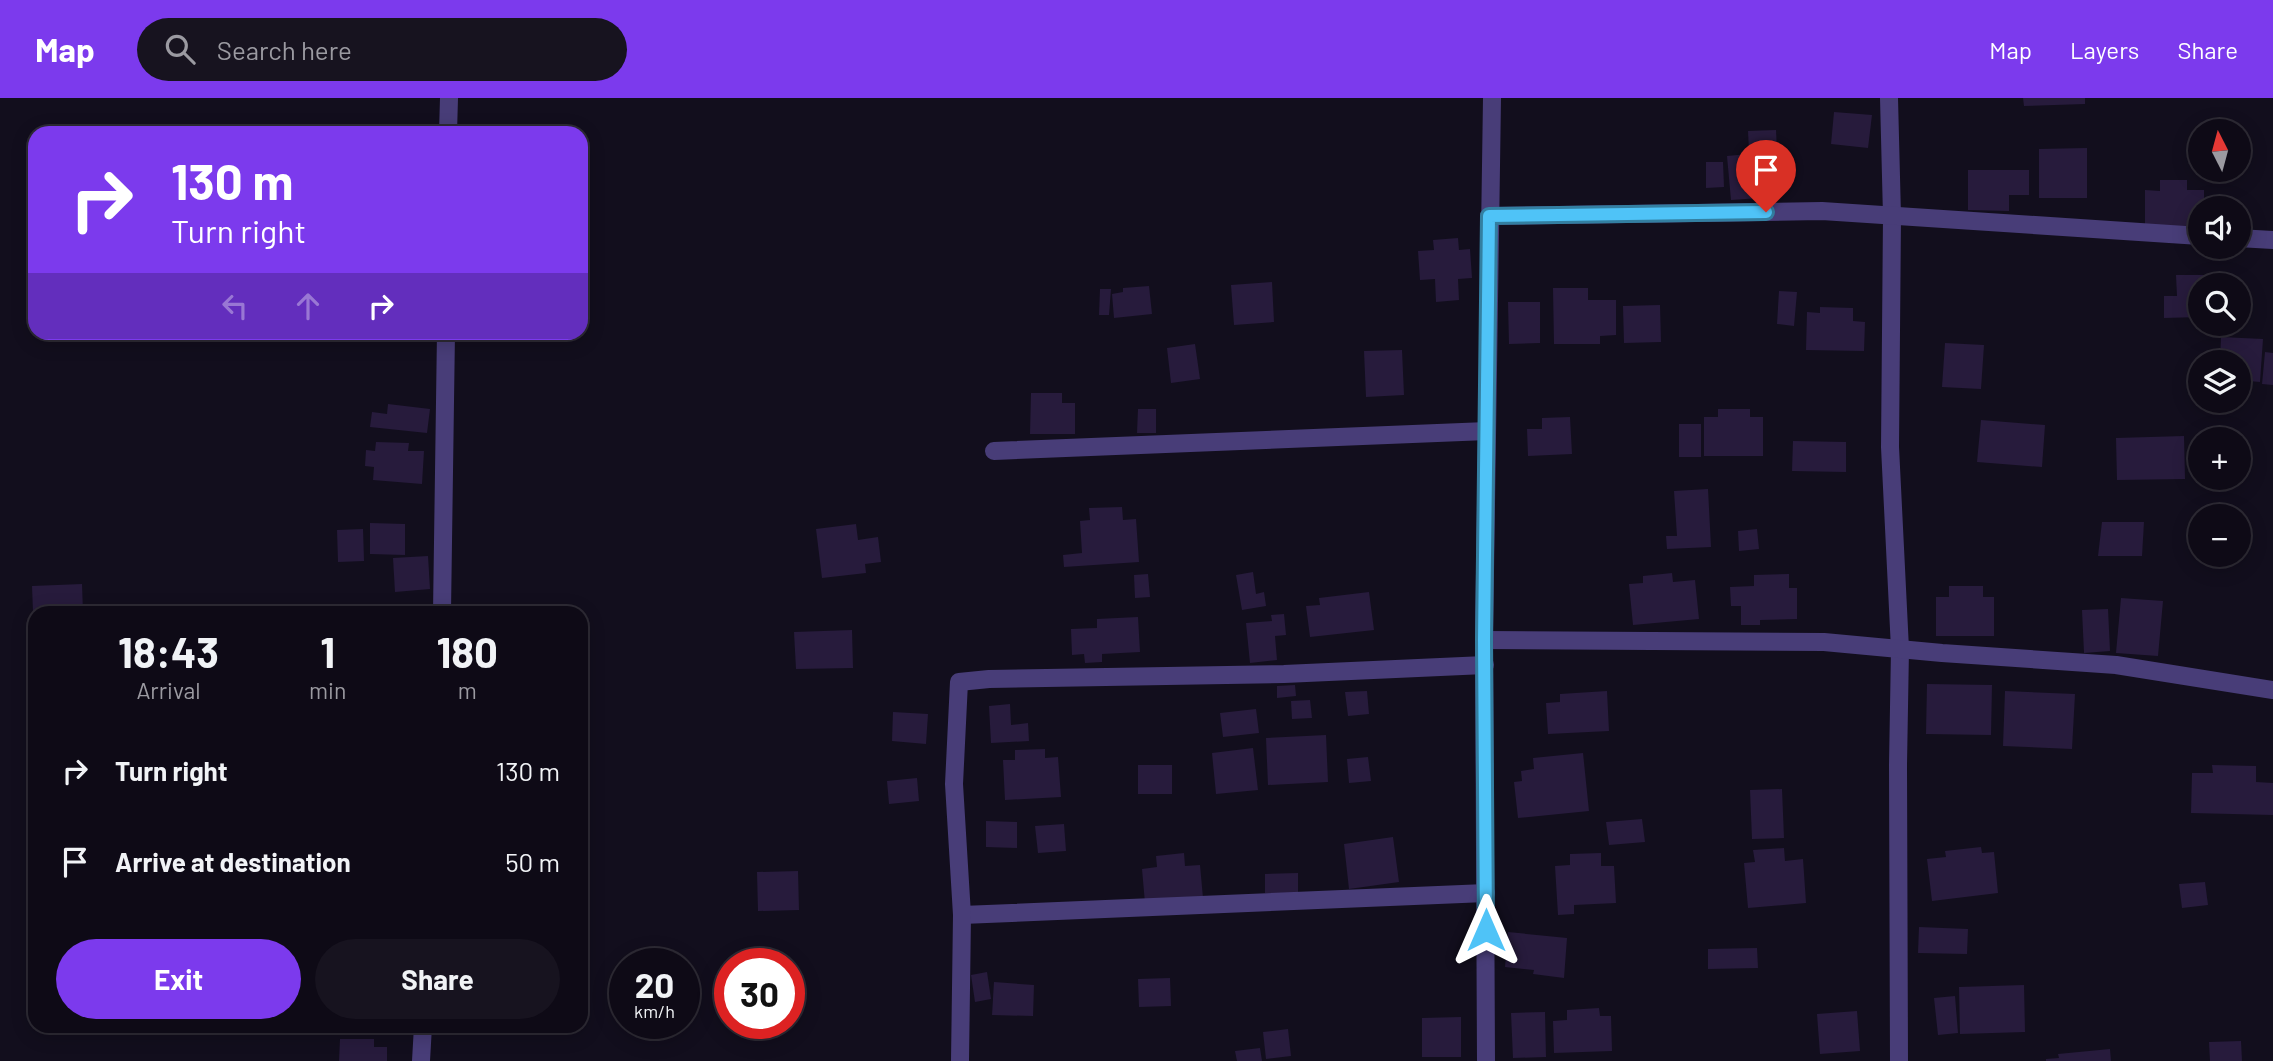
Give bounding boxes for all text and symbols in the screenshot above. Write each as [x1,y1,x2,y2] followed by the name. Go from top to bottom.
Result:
[137,18,627,81] search box
[35,29,95,69] text: Map
[161,30,199,68] icon: search
[217,34,352,65] text: Search here
[1989,35,2032,64] text: Map
[2070,35,2139,64] text: Layers
[2177,35,2238,64] text: Share
[2188,119,2250,182] north arrow
[2188,119,2251,567] map controls
[1736,140,1796,212] pin
[171,151,293,210] text: 130 m
[1747,151,1785,189] icon: arrive
[56,154,147,245] icon: right
[2188,196,2251,259] button: sound
[171,211,306,249] text: Turn right
[2188,273,2251,336] button: search
[216,287,254,325] icon: left
[289,287,327,325] icon: ahead
[362,287,400,325] icon: right
[2188,350,2251,413] button: layers
[2188,427,2251,490] button: +
[2188,504,2251,567] button: −
[118,626,219,676] text: 18:43
[320,626,335,676] text: 1
[436,626,498,676] text: 180
[136,676,201,704] text: Arrival
[309,676,346,704] text: min
[458,676,477,704] text: m
[56,752,94,790] icon: right
[115,755,228,786] text: Turn right
[496,755,560,786] text: 130 m
[56,843,94,881] icon: arrive
[115,846,351,877] text: Arrive at destination
[505,846,560,877] text: 50 m
[1449,893,1523,967] position arrow
[56,939,301,1019] button: Exit
[315,939,560,1019] button: Share
[714,948,805,1039] speed limit sign: 30
[635,963,674,1005] text: 20
[634,1000,675,1022] text: km/h

